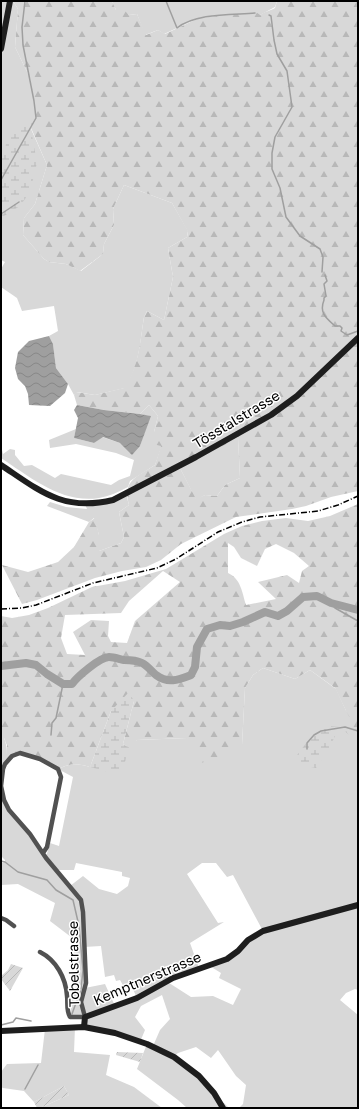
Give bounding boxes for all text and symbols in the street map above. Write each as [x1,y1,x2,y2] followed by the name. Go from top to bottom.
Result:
[190,386,282,452] street label: Tösstalstrasse
[64,921,82,1007] street label: Tobelstrasse
[91,948,203,1008] street label: Kemptnerstrasse

